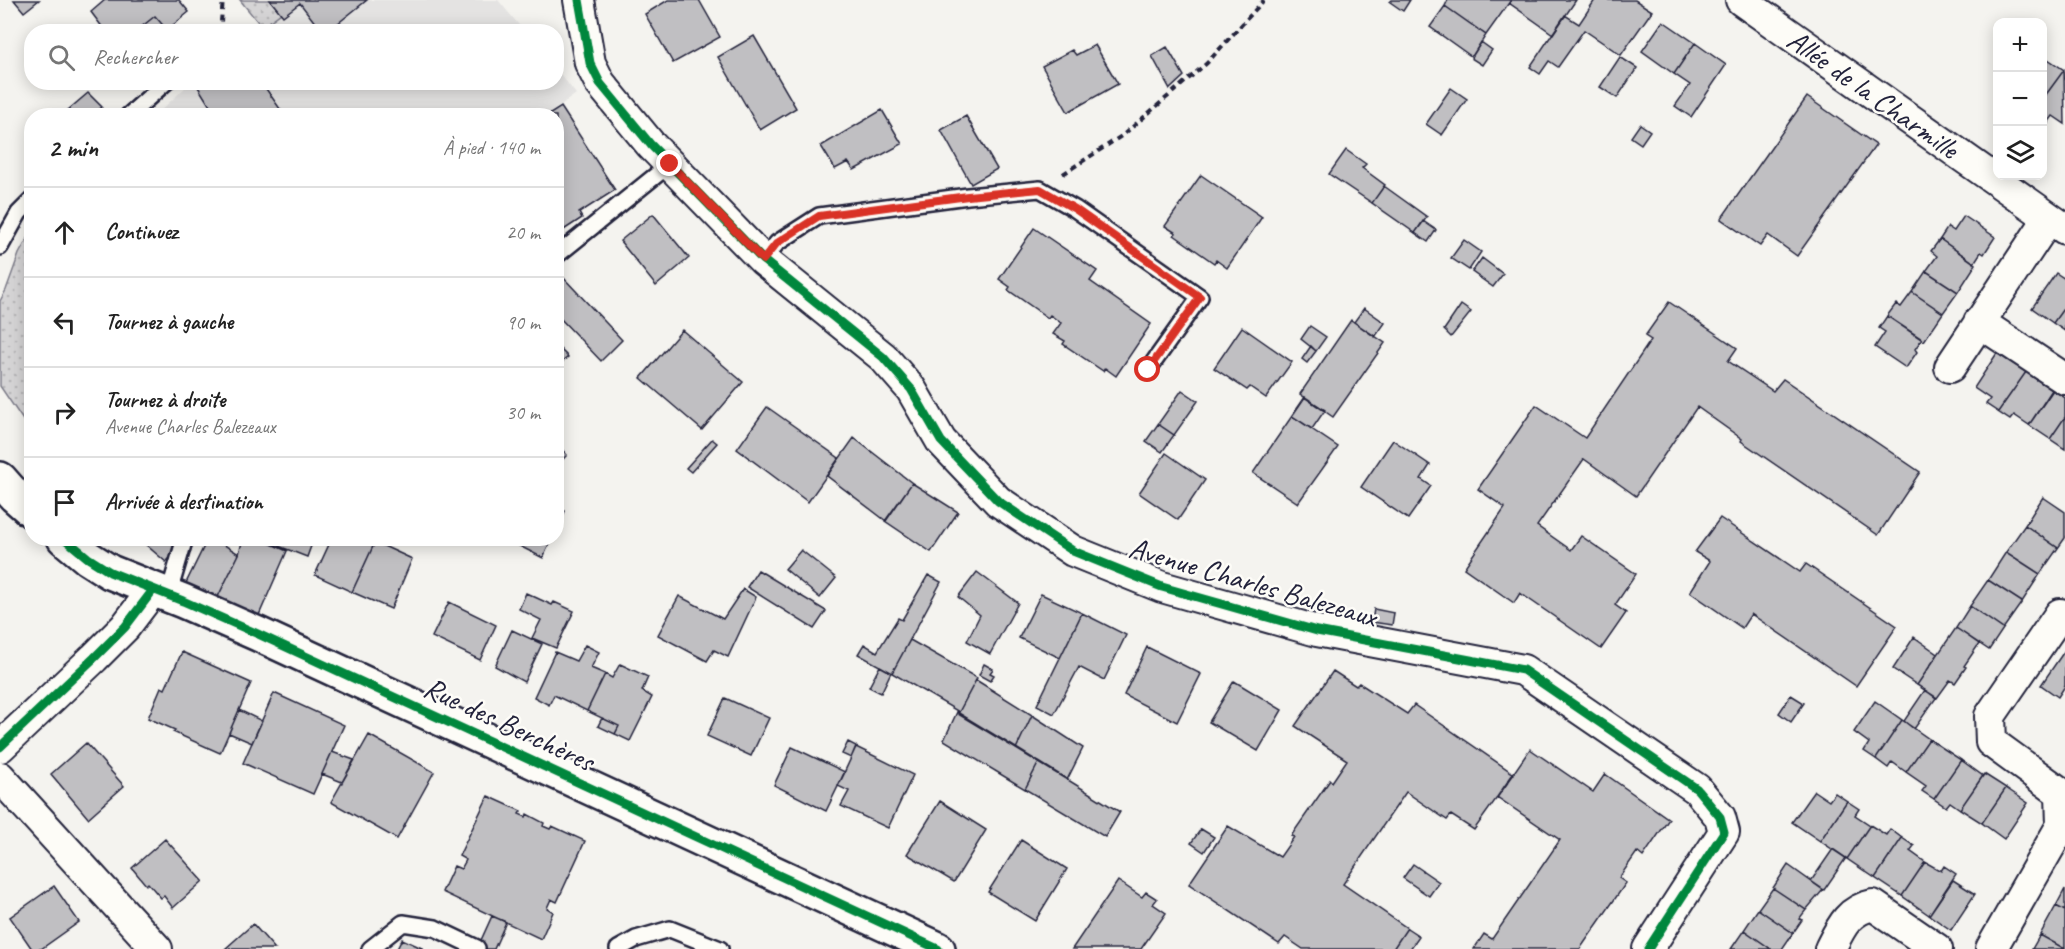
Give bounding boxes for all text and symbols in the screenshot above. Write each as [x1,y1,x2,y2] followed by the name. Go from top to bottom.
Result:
[1993,18,2047,180] map controls
[1993,18,2047,72] button: +
[1780,21,1968,168] street label: Allée de la Charmille
[24,24,564,90] search box
[45,41,78,74] icon: search
[93,43,177,71] text: Rechercher
[1993,72,2047,126] button: −
[1993,126,2047,180] button: layers
[48,131,98,164] text: 2 min
[443,135,540,160] text: À pied · 140 m
[656,150,682,176] route end
[48,216,81,249] icon: ahead
[105,218,178,246] text: Continuez
[506,220,540,245] text: 20 m
[48,306,81,339] icon: left
[105,308,233,336] text: Tournez à gauche
[506,310,540,335] text: 90 m
[1134,356,1160,382] route start
[105,386,225,414] text: Tournez à droite
[48,396,81,429] icon: right
[506,400,540,425] text: 30 m
[105,414,276,439] text: Avenue Charles Balezeaux
[48,486,81,519] icon: arrive
[105,488,263,516] text: Arrivée à destination
[1125,528,1384,636] street label: Avenue Charles Balezeaux
[418,668,603,781] street label: Rue des Berchères

